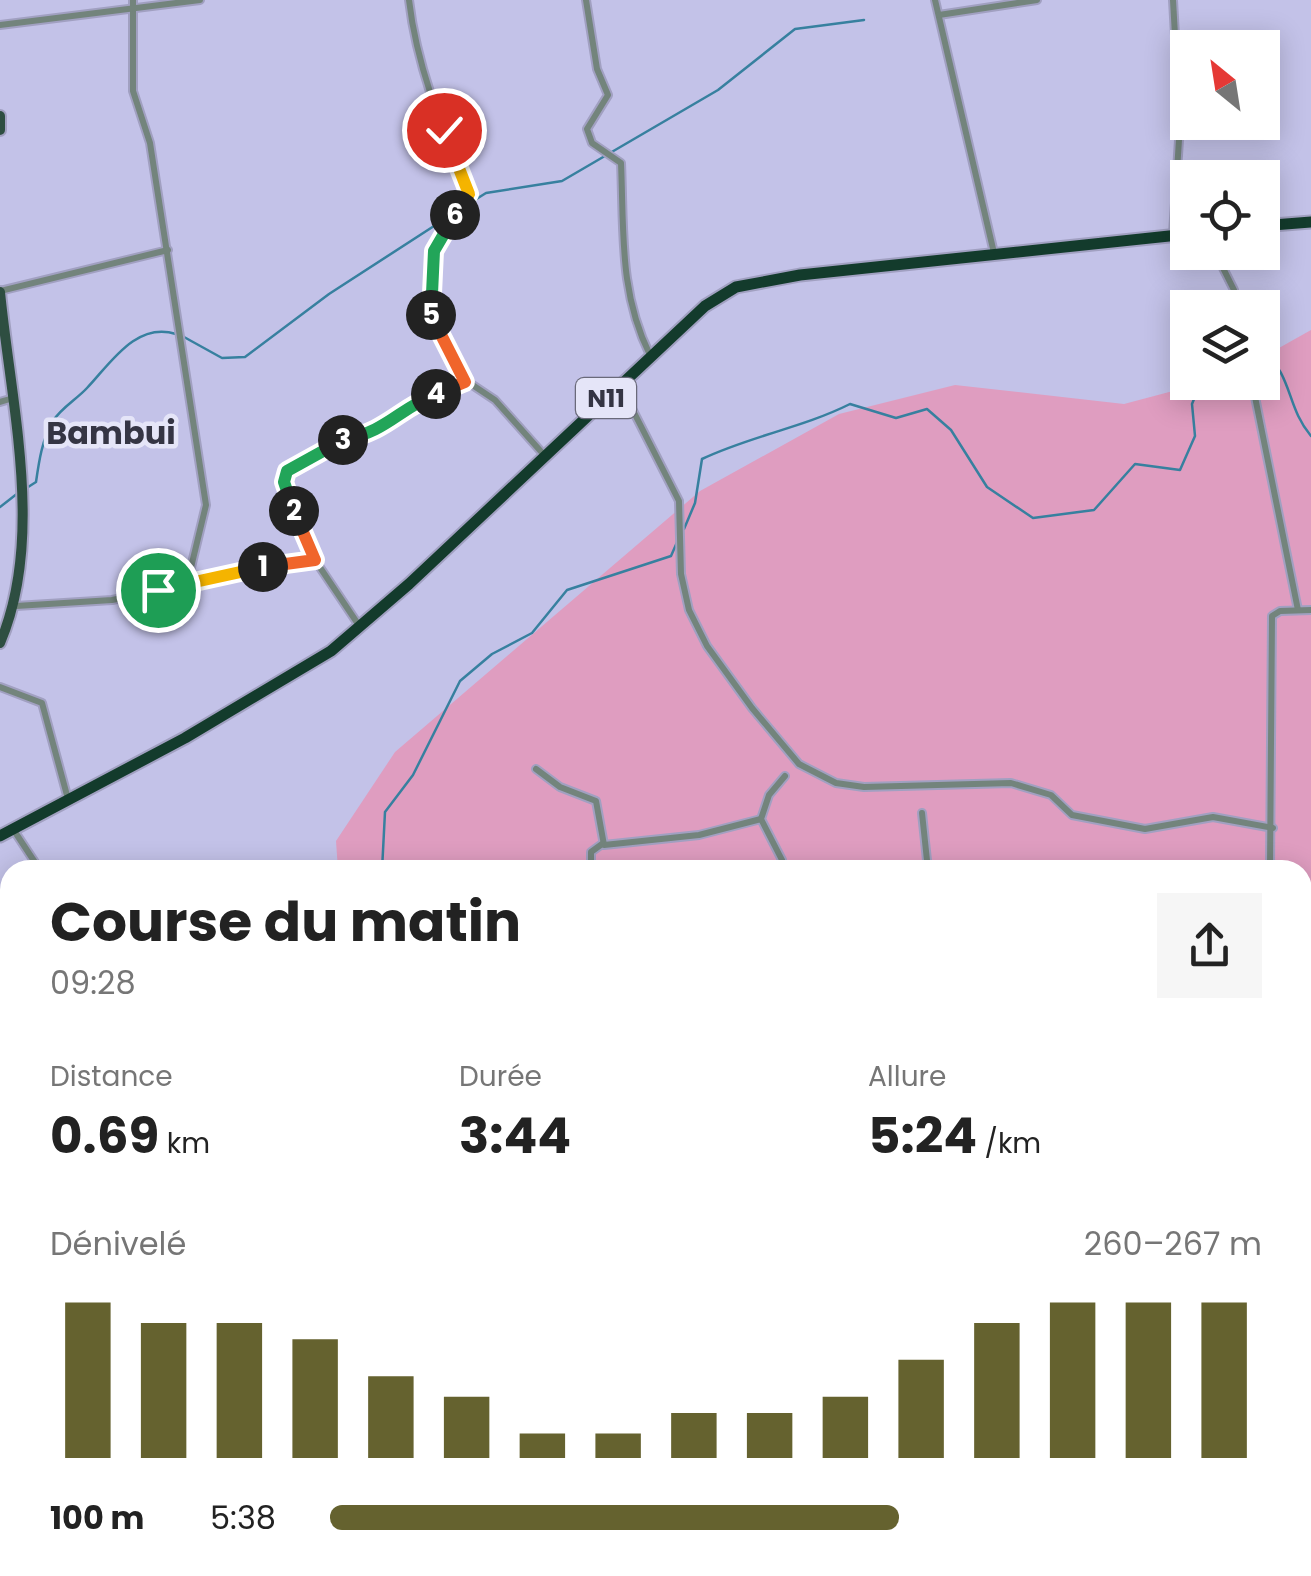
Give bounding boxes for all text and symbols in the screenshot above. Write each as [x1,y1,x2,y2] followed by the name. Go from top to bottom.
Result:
[1170,30,1280,140] north arrow
[1170,30,1280,400] map controls
[402,88,487,173] pin
[417,103,472,158] icon: check
[1170,160,1280,270] button: locate
[430,190,480,240] pin: 6
[446,195,464,234] text: 6
[406,290,456,340] pin: 5
[1170,290,1280,400] button: layers
[422,295,440,334] text: 5
[411,369,461,419] pin: 4
[427,374,445,413] text: 4
[576,378,636,418] road number: N11
[46,410,176,455] district label: Bambui
[318,415,368,465] pin: 3
[335,420,351,459] text: 3
[269,486,319,536] pin: 2
[286,491,302,530] text: 2
[238,542,288,592] pin: 1
[258,547,268,586] text: 1
[116,548,201,633] pin
[131,563,186,618] icon: arrive
[50,883,521,960] text: Course du matin
[1157,893,1262,998] button: share
[50,960,136,1005] text: 09:28
[50,1057,173,1096] text: Distance
[459,1057,542,1096] text: Durée
[868,1057,946,1096] text: Allure
[50,1100,159,1171] text: 0.69
[459,1100,571,1171] text: 3:44
[868,1100,977,1171] text: 5:24
[159,1124,210,1163] text: km
[977,1124,1041,1163] text: /km
[50,1221,186,1266] text: Dénivelé
[1084,1221,1262,1266] text: 260–267 m
[50,1495,144,1540] text: 100 m
[210,1495,276,1540] text: 5:38

